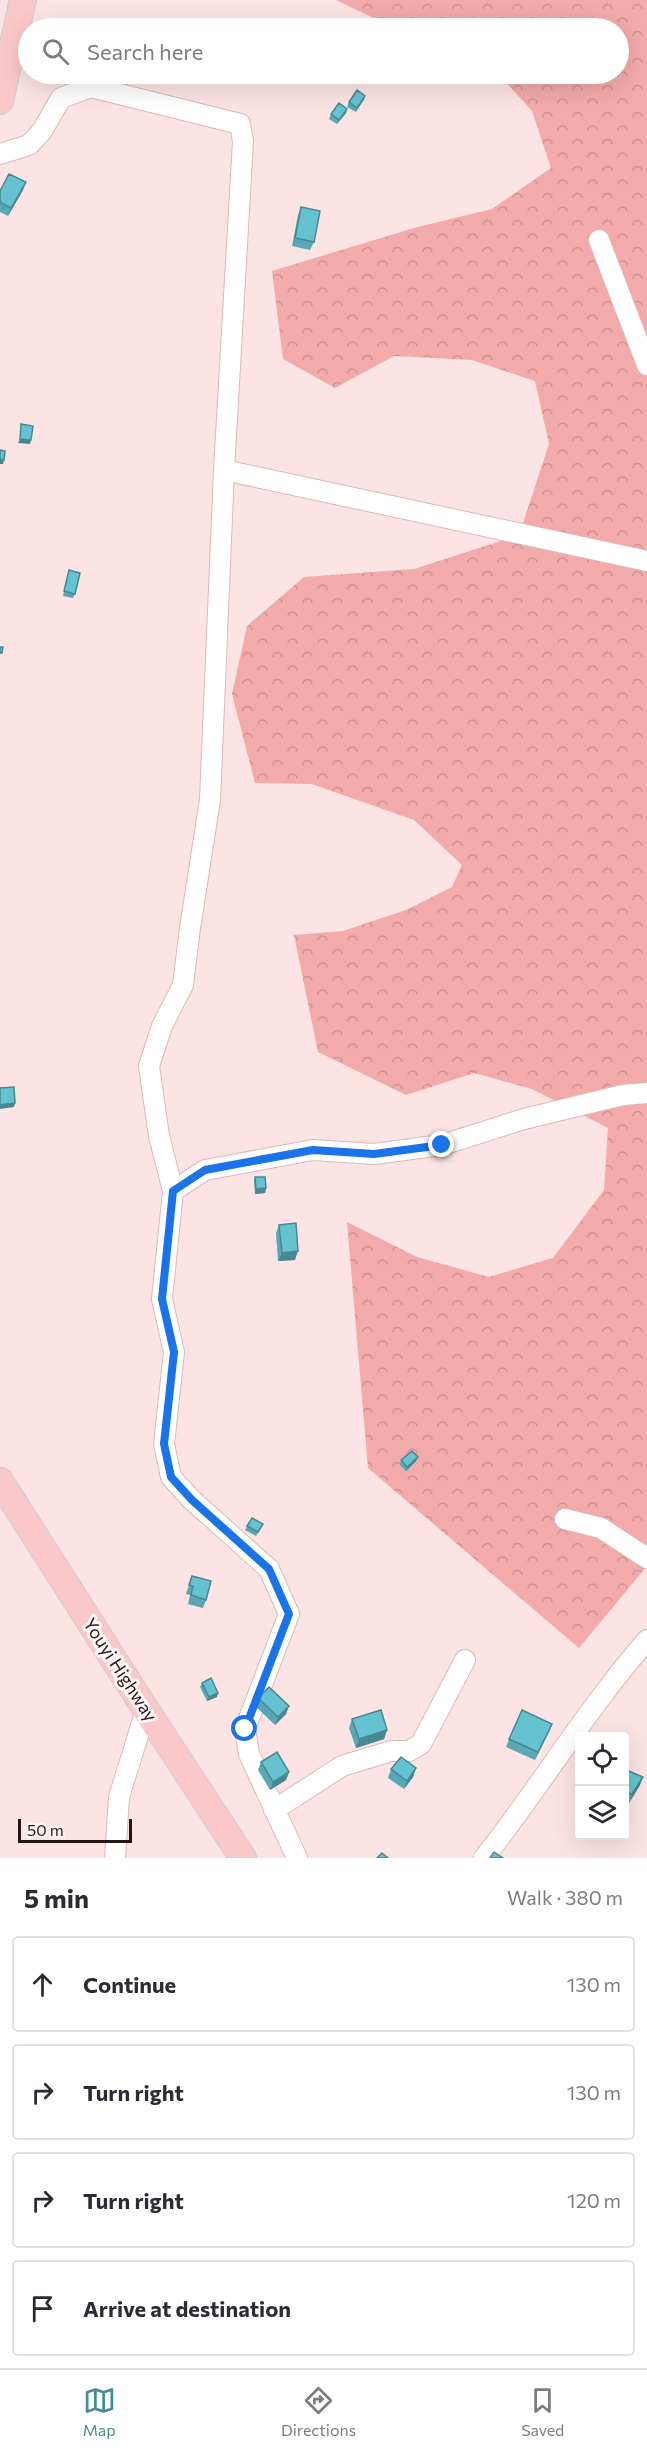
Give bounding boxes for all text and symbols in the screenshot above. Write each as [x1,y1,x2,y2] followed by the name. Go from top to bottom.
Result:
[18,18,629,84] search box
[39,35,72,68] icon: search
[87,38,203,65] text: Search here
[428,1131,454,1157] route end
[79,1614,162,1725] street label: Youyi Highway
[231,1715,257,1741] route start
[575,1732,629,1840] map controls
[575,1732,629,1786] button: locate
[575,1786,629,1840] button: layers
[18,1816,132,1844] scale bar
[27,1820,64,1839] text: 50 m
[24,1882,89,1913] text: 5 min
[507,1885,623,1909] text: Walk · 380 m
[26,1968,59,2001] icon: ahead
[83,1971,176,1998] text: Continue
[567,1972,621,1996] text: 130 m
[26,2076,59,2109] icon: right
[83,2079,184,2106] text: Turn right
[567,2080,621,2104] text: 130 m
[26,2184,59,2217] icon: right
[83,2187,184,2214] text: Turn right
[567,2188,621,2212] text: 120 m
[26,2292,59,2325] icon: arrive
[83,2295,291,2322] text: Arrive at destination
[83,2384,116,2439] tab: Map
[281,2384,356,2439] tab: Directions
[521,2384,564,2439] tab: Saved

